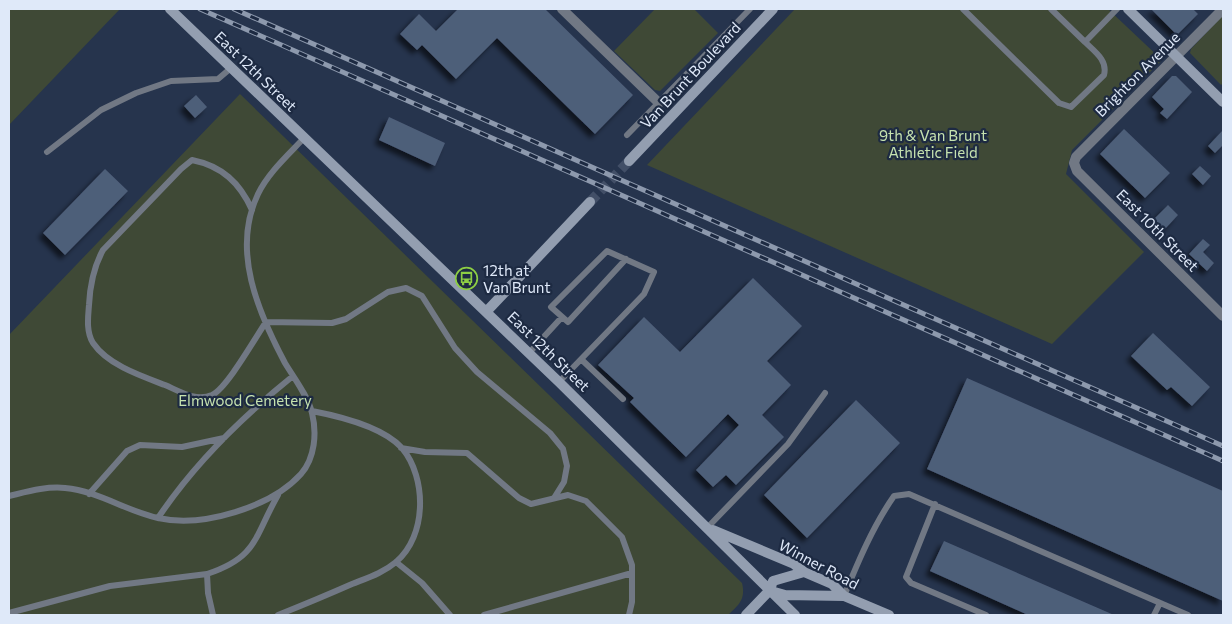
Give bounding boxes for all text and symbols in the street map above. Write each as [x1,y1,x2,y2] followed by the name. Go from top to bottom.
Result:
[636,18,744,132] street label: Van Brunt Boulevard
[211,27,301,115] street label: East 12th Street
[1091,28,1183,120] street label: Brighton Avenue
[879,126,987,161] park label: 9th & Van Brunt Athletic Field
[1113,185,1203,275] street label: East 10th Street
[483,261,551,296] place label: 12th at Van Brunt
[455,267,479,291] bus stop icon: 12th at Van Brunt
[504,307,594,395] street label: East 12th Street
[178,391,312,409] park label: Elmwood Cemetery
[776,535,862,593] street label: Winner Road

